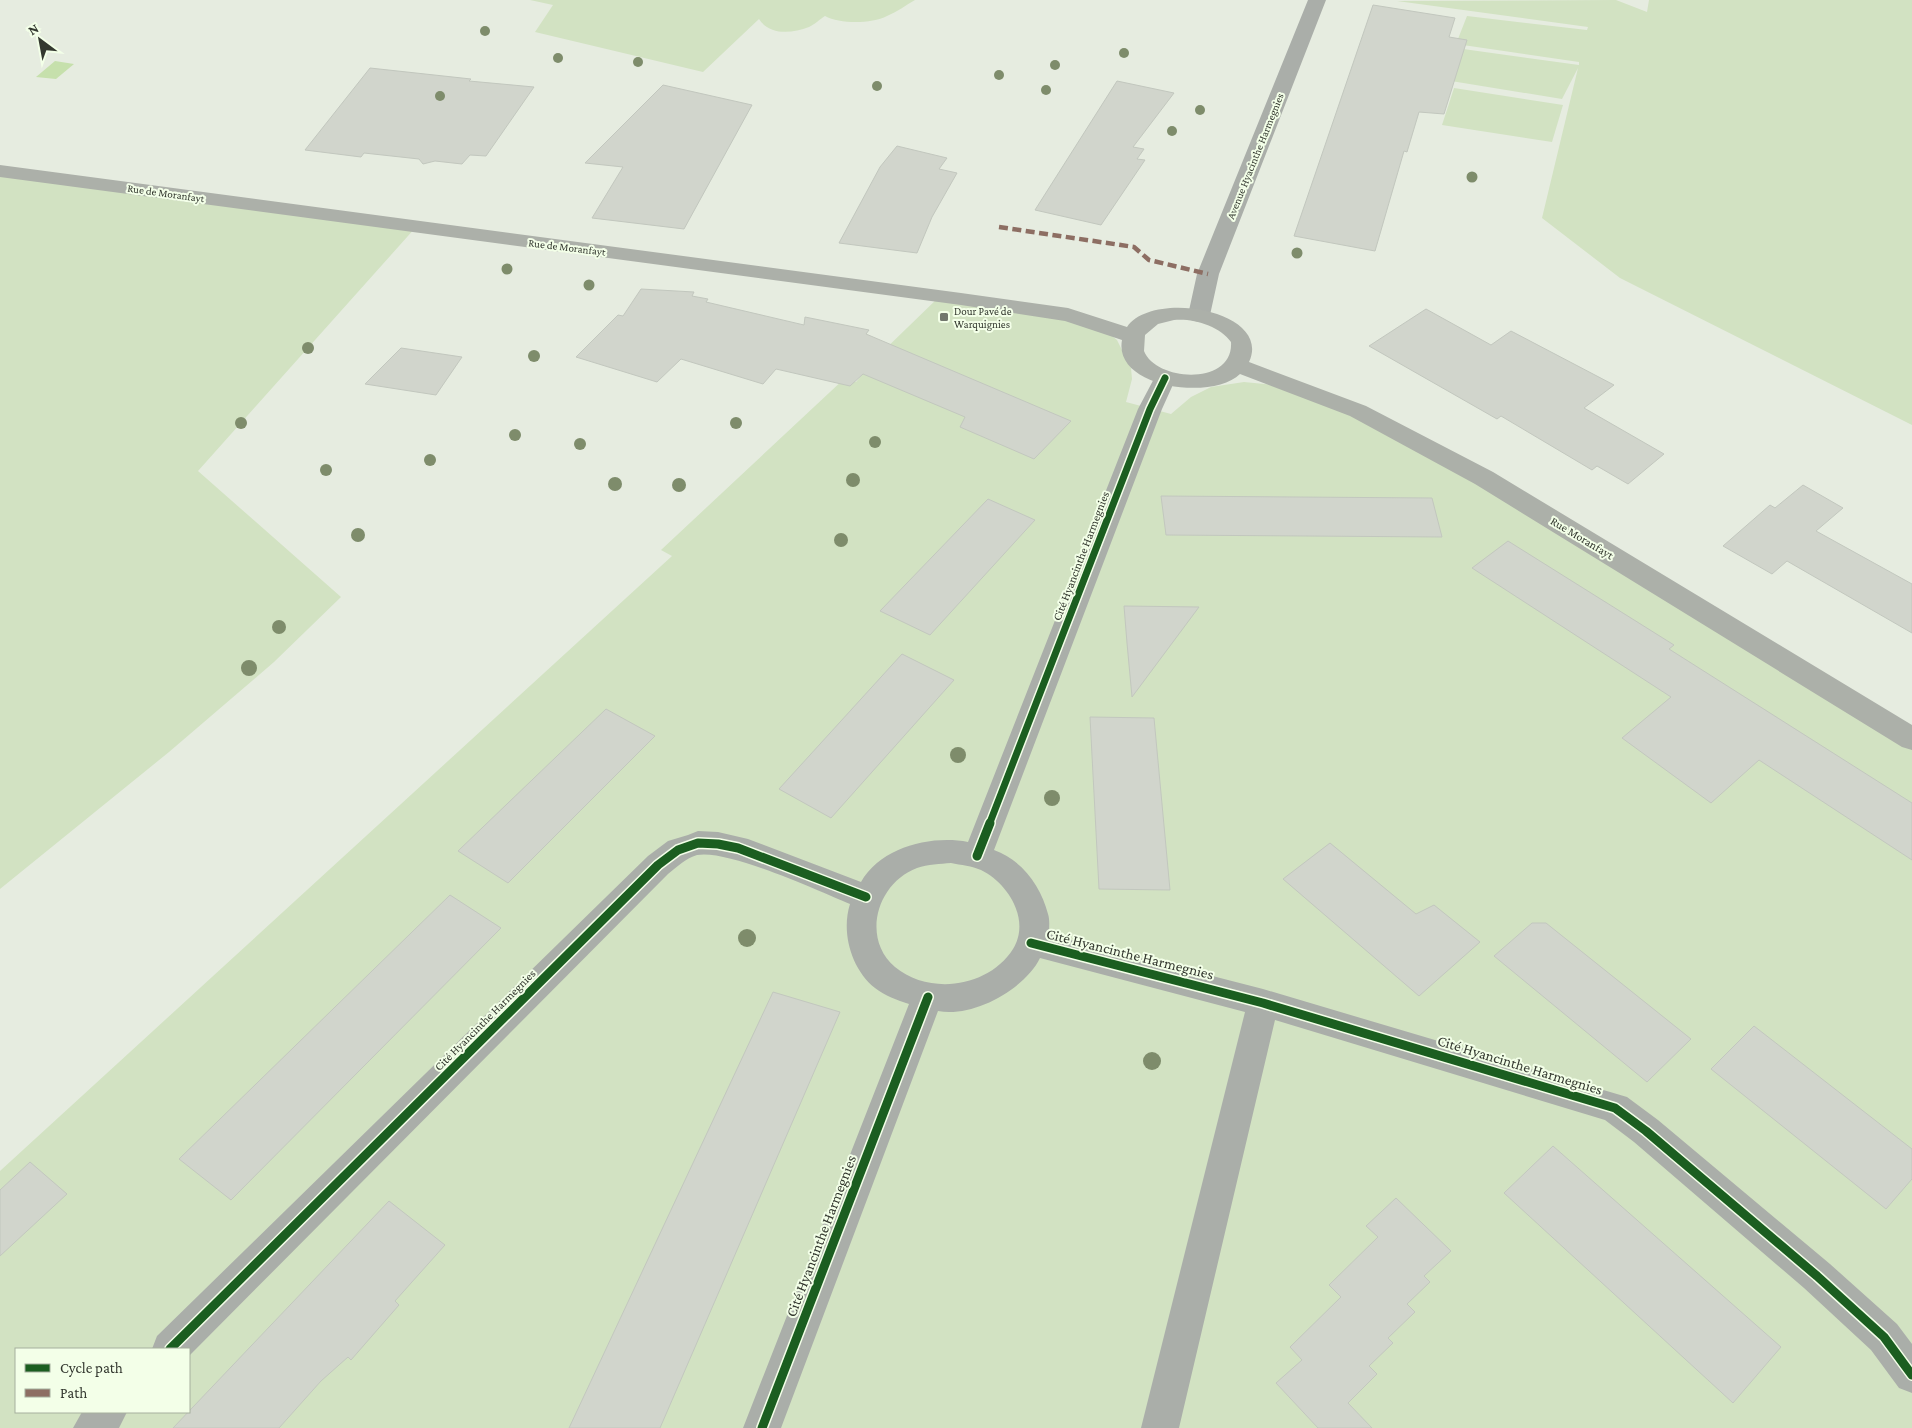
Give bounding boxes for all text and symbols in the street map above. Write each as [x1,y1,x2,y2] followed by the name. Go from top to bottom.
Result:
[15,15,65,65] north arrow
[25,19,42,38] text: N
[1224,91,1287,221] street label: Avenue Hyacinthe Harmegnies
[127,182,206,205] street label: Rue de Moranfayt
[528,236,607,259] street label: Rue de Moranfayt
[954,305,1012,331] place label: Dour Pavé de Warquignies
[938,311,950,323] marker: Dour Pavé de Warquignies
[1050,489,1112,623] street label: Cité Hyancinthe Harmegnies
[1548,514,1617,563] street label: Rue Moranfayt
[1044,925,1215,984] street label: Cité Hyancinthe Harmegnies
[431,966,539,1074] street label: Cité Hyancinthe Harmegnies
[1435,1032,1605,1099] street label: Cité Hyancinthe Harmegnies
[783,1153,860,1319] street label: Cité Hyancinthe Harmegnies
[15,1348,190,1413] legend
[60,1360,123,1377] text: Cycle path
[60,1385,87,1401] text: Path

